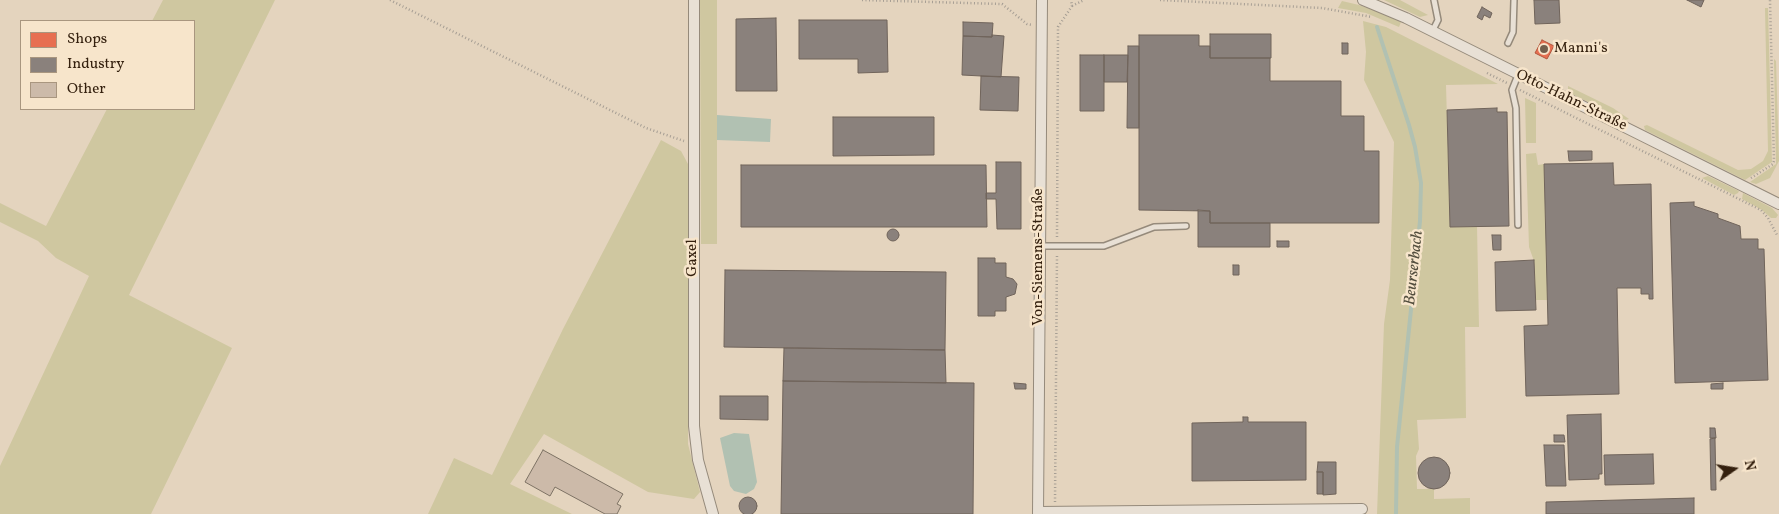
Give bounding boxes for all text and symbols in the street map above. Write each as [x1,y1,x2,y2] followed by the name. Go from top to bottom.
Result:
[20,20,195,110] legend
[67,29,107,50] text: Shops
[1554,40,1608,58] place label: Manni's
[1538,43,1550,55] marker: Manni's
[67,54,124,75] text: Industry
[1513,66,1629,136] street label: Otto-Hahn-Straße
[67,79,106,100] text: Other
[1030,188,1048,326] street label: Von-Siemens-Straße
[1402,230,1428,306] water label: Beurserbach
[684,239,702,277] street label: Gaxel
[1709,444,1759,494] north arrow
[1739,458,1760,473] text: N

